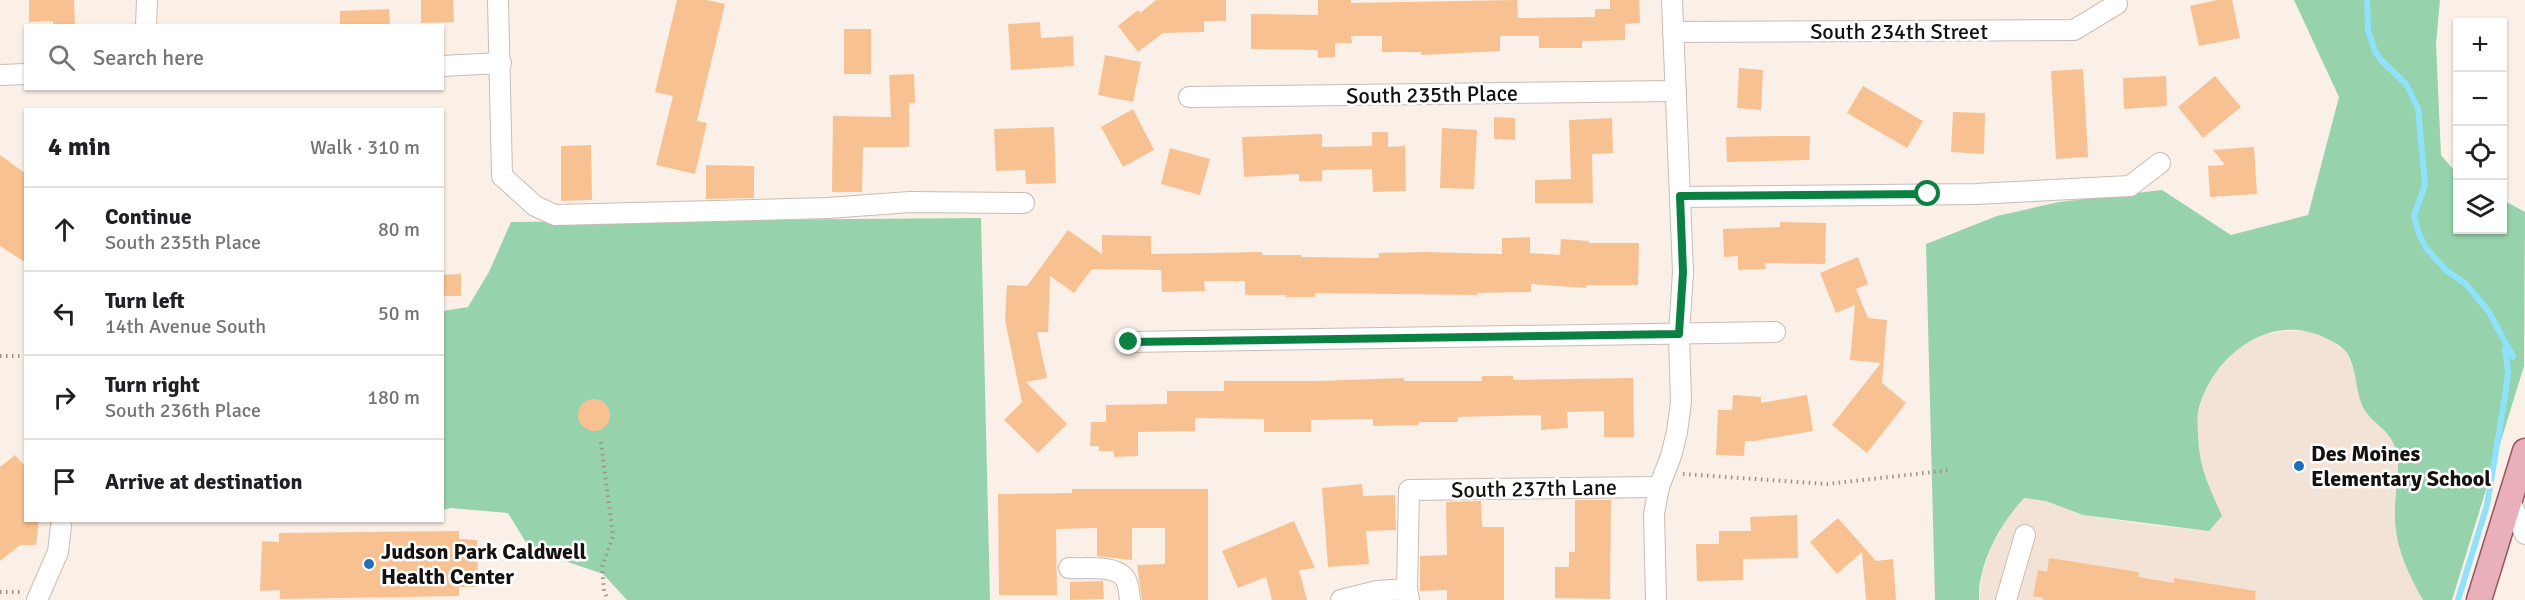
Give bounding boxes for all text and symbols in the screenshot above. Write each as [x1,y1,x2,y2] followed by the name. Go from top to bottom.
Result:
[1810,18,1988,45] street label: South 234th Street
[2453,18,2507,234] map controls
[2453,18,2507,72] button: +
[24,24,444,90] search box
[45,41,78,74] icon: search
[93,44,204,71] text: Search here
[2453,72,2507,126] button: −
[1346,80,1518,109] street label: South 235th Place
[2453,126,2507,180] button: locate
[48,131,111,163] text: 4 min
[310,135,420,160] text: Walk · 310 m
[1914,180,1940,206] route start
[2453,180,2507,234] button: layers
[105,203,192,230] text: Continue
[48,213,81,246] icon: ahead
[378,217,420,242] text: 80 m
[105,230,261,255] text: South 235th Place
[105,287,185,314] text: Turn left
[48,297,81,330] icon: left
[378,301,420,326] text: 50 m
[105,314,266,339] text: 14th Avenue South
[1115,328,1141,354] route end
[105,371,200,398] text: Turn right
[48,381,81,414] icon: right
[367,385,420,410] text: 180 m
[105,398,261,423] text: South 236th Place
[2311,440,2491,492] place label: Des Moines Elementary School
[2292,459,2306,473] marker: Des Moines Elementary School
[48,465,81,498] icon: arrive
[105,468,302,495] text: Arrive at destination
[1451,474,1617,503] street label: South 237th Lane
[381,538,587,590] place label: Judson Park Caldwell Health Center
[362,557,376,571] marker: Judson Park Caldwell Health Center

